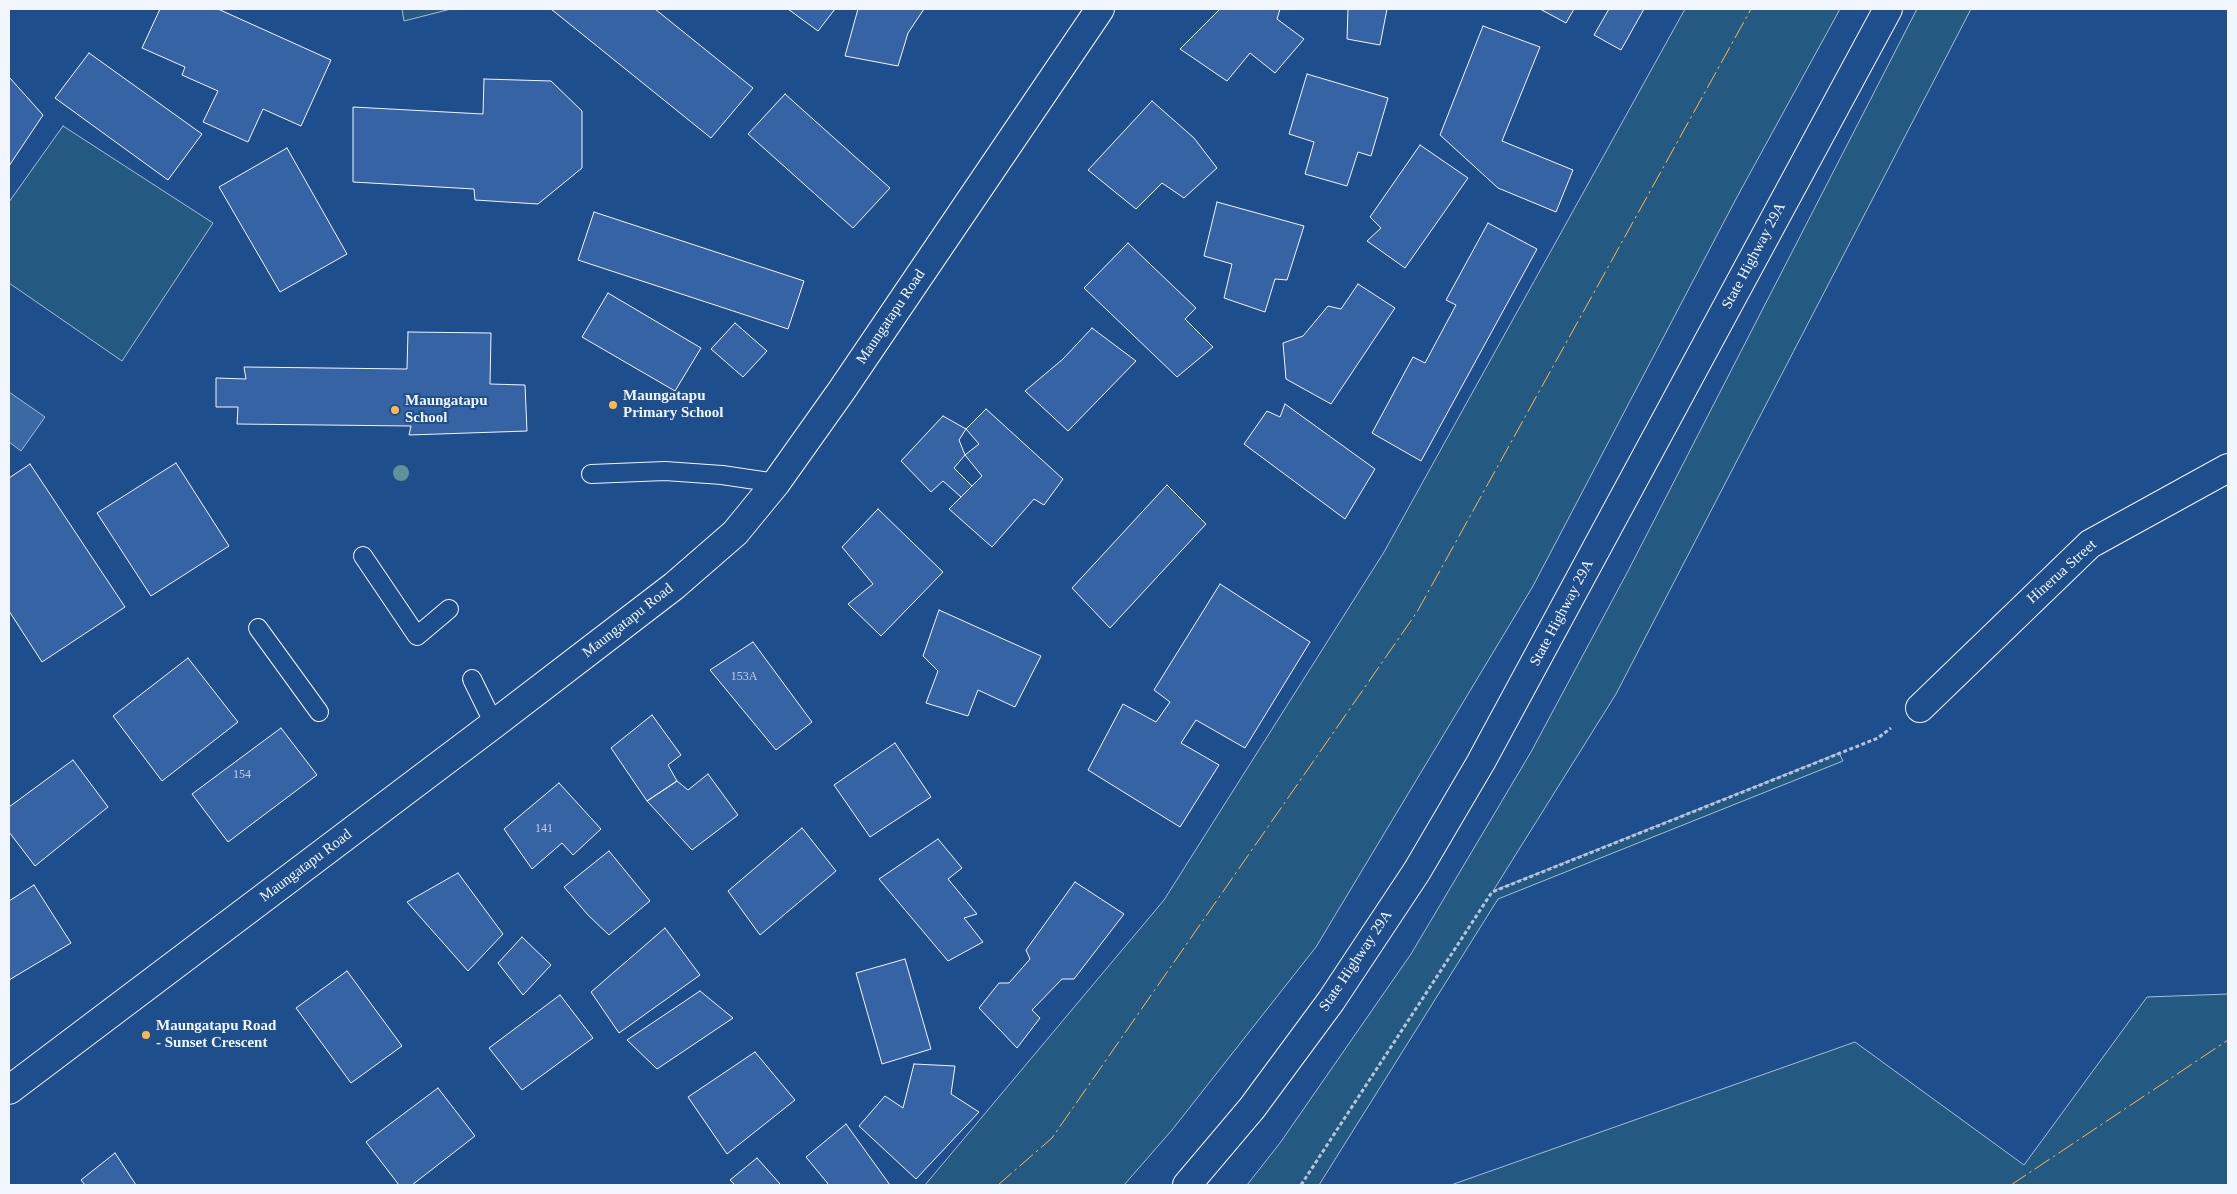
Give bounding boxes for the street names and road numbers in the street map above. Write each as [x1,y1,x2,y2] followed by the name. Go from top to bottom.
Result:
[1718,200,1790,312] street label: State Highway 29A
[853,266,929,368] street label: Maungatapu Road
[2024,536,2100,608] street label: Hinerua Street
[1526,557,1598,669] street label: State Highway 29A
[579,580,677,662] street label: Maungatapu Road
[257,826,355,906] street label: Maungatapu Road
[1315,907,1397,1015] street label: State Highway 29A

